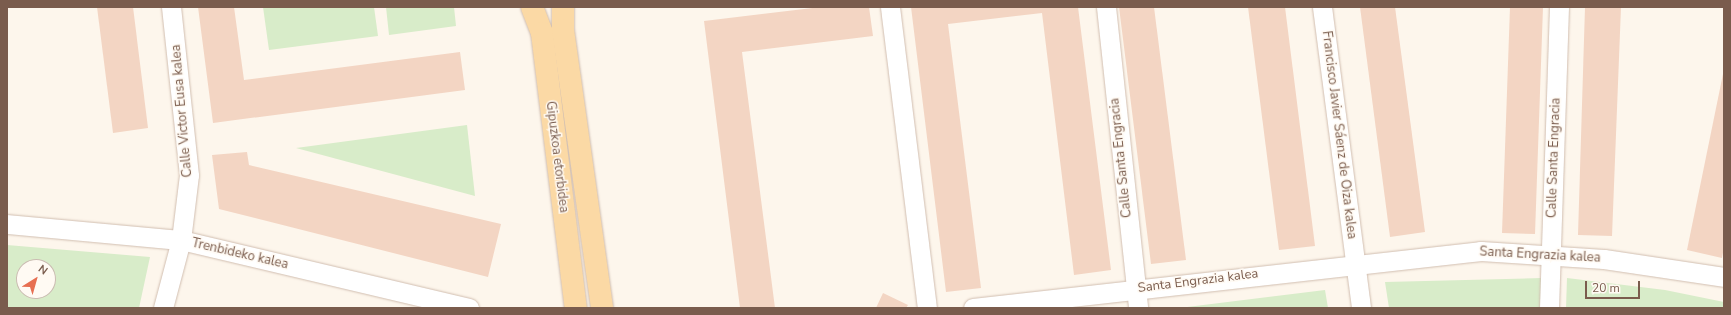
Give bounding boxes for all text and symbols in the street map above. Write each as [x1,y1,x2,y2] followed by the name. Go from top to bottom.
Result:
[1318,30,1360,240] street label: Francisco Javier Sáenz de Oiza kalea
[168,44,196,178] street label: Calle Victor Eusa kalea
[1107,97,1135,219] street label: Calle Santa Engracia
[1544,98,1564,218] street label: Calle Santa Engracia
[542,100,572,214] street label: Gipuzkoa etorbidea
[190,235,290,273] street label: Trenbideko kalea
[1479,244,1601,266] street label: Santa Engrazia kalea
[16,259,56,299] north arrow
[35,261,51,278] text: N
[1137,266,1259,296] street label: Santa Engrazia kalea
[1587,273,1642,299] scale bar
[1592,280,1620,296] text: 20 m

